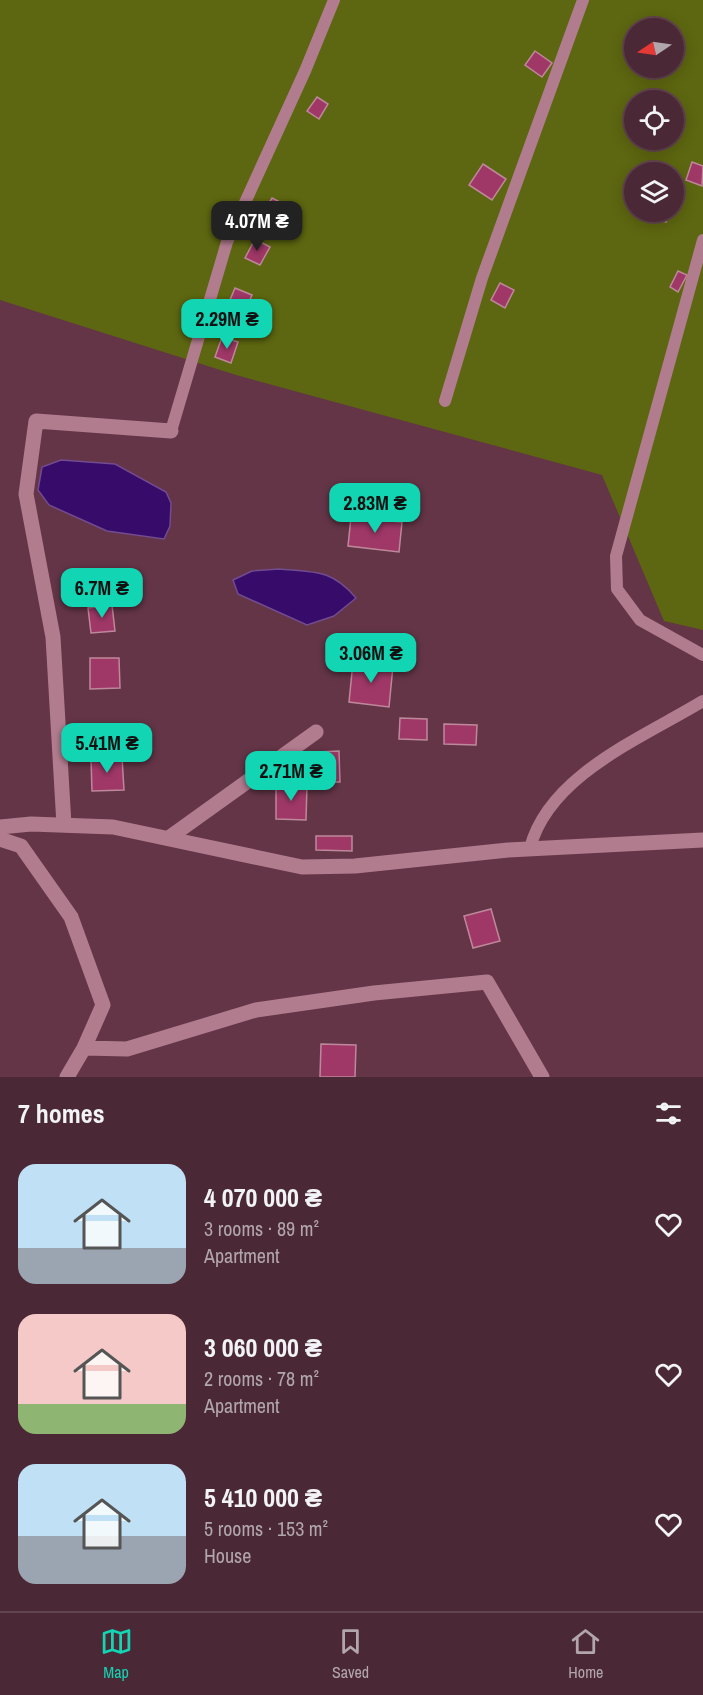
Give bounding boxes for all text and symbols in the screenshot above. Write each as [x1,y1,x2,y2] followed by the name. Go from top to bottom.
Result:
[624,18,684,78] north arrow
[624,18,684,222] map controls
[624,90,684,150] button: locate
[624,162,684,222] button: layers
[202,201,312,252] pin: 4.07M ₴
[225,207,289,234] text: 4.07M ₴
[172,299,282,350] pin: 2.29M ₴
[195,305,259,332] text: 2.29M ₴
[320,483,430,534] pin: 2.83M ₴
[343,489,407,516] text: 2.83M ₴
[53,568,151,619] pin: 6.7M ₴
[75,574,129,601] text: 6.7M ₴
[316,633,426,684] pin: 3.06M ₴
[339,639,403,666] text: 3.06M ₴
[52,723,162,774] pin: 5.41M ₴
[75,729,139,756] text: 5.41M ₴
[236,751,346,802] pin: 2.71M ₴
[259,757,323,784] text: 2.71M ₴
[18,1096,105,1131] text: 7 homes
[652,1097,685,1130] icon: filters
[204,1180,322,1215] text: 4 070 000 ₴
[66,1188,138,1260] icon: home
[652,1208,685,1241] icon: heart
[204,1215,319,1242] text: 3 rooms · 89 m²
[204,1242,280,1269] text: Apartment
[204,1330,322,1365] text: 3 060 000 ₴
[66,1338,138,1410] icon: home
[652,1358,685,1391] icon: heart
[204,1365,319,1392] text: 2 rooms · 78 m²
[204,1392,280,1419] text: Apartment
[204,1480,322,1515] text: 5 410 000 ₴
[66,1488,138,1560] icon: home
[652,1508,685,1541] icon: heart
[204,1515,328,1542] text: 5 rooms · 153 m²
[204,1542,251,1569] text: House
[100,1625,133,1683] tab: Map
[332,1625,369,1683] tab: Saved
[568,1625,603,1683] tab: Home

